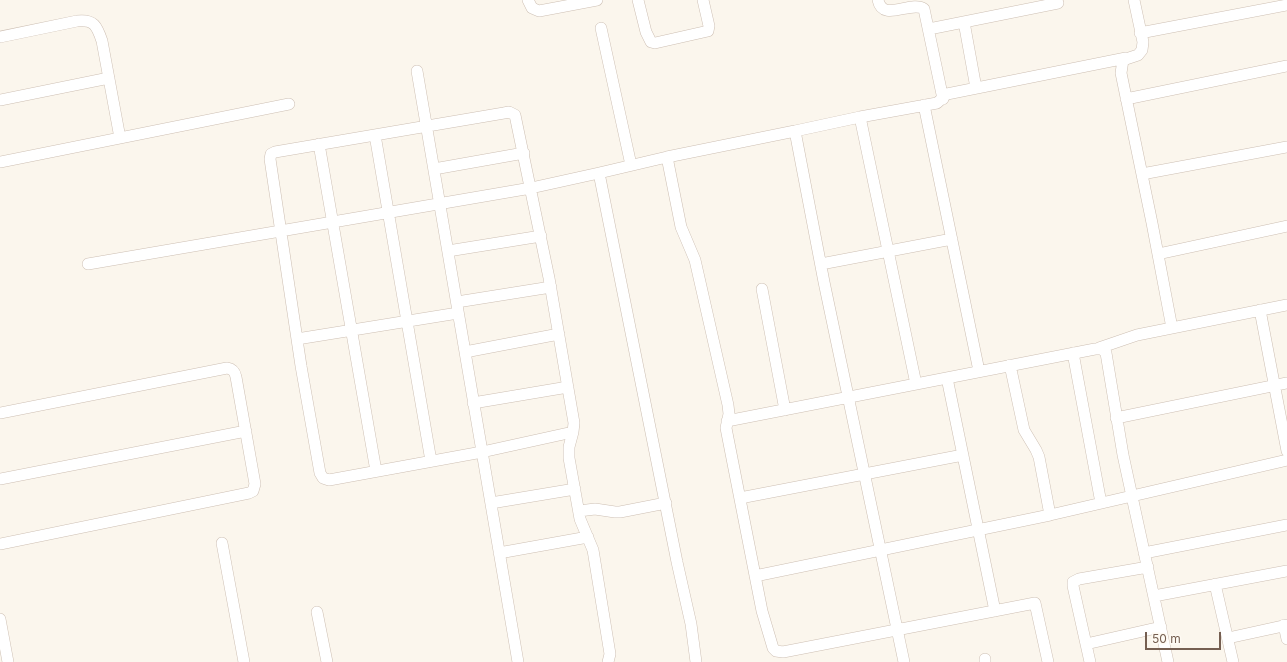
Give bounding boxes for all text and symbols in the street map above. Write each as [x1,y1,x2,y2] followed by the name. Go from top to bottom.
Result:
[1147,624,1223,650] scale bar
[1152,631,1181,646] text: 50 m

